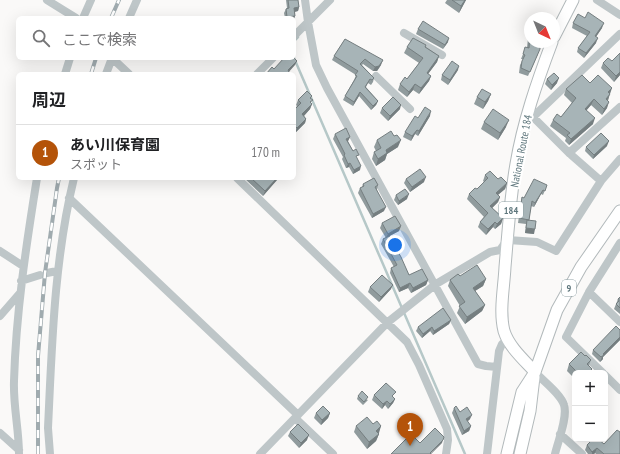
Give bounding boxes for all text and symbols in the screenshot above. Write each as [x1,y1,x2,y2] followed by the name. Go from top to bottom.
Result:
[524,12,560,48] north arrow
[16,16,296,60] search box
[30,27,52,49] icon: search
[62,30,137,49] text: ここで検索
[32,89,66,111] text: 周辺
[507,113,535,188] street label: National Route 184
[70,135,160,154] text: あい川保育園
[42,144,48,161] text: 1
[251,144,280,161] text: 170 m
[70,156,122,173] text: スポット
[499,202,523,218] road number: 184
[385,235,405,255] your location
[562,280,576,296] road number: 9
[572,370,608,442] map controls
[572,370,608,406] button: +
[572,406,608,442] button: −
[397,413,423,446] pin: 1

